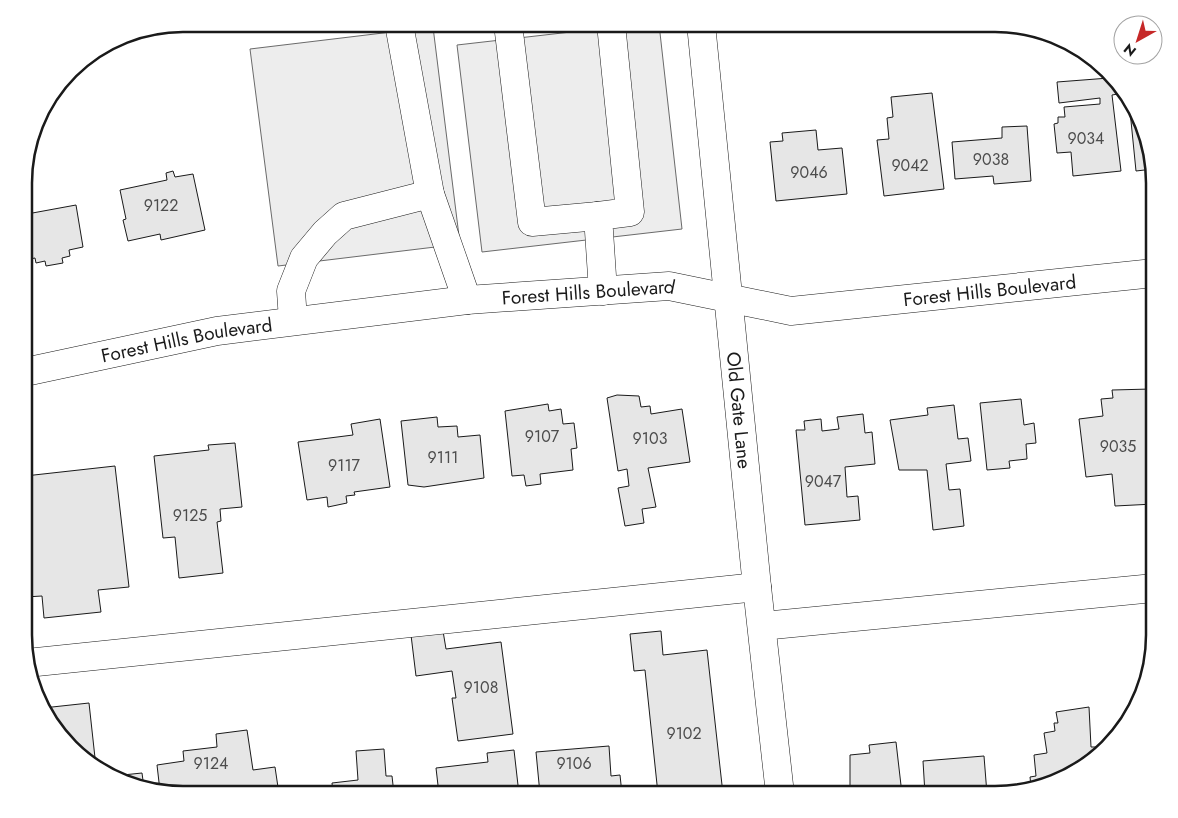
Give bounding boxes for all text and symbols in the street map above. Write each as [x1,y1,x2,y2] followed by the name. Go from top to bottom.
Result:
[1113,15,1163,65] north arrow
[1119,39,1140,61] text: N
[1068,127,1104,150] house number: 9034
[973,148,1009,171] house number: 9038
[891,154,929,177] house number: 9042
[790,161,828,184] house number: 9046
[144,194,178,217] house number: 9122
[902,268,1077,313] street label: Forest Hills Boulevard
[501,272,678,312] street label: Forest Hills Boulevard
[99,311,274,369] street label: Forest Hills Boulevard
[720,350,758,470] street label: Old Gate Lane
[525,425,560,448] house number: 9107
[633,427,668,450] house number: 9103
[1100,435,1136,458] house number: 9035
[428,446,458,469] house number: 9111
[328,454,361,477] house number: 9117
[805,470,842,493] house number: 9047
[173,504,207,527] house number: 9125
[464,676,498,699] house number: 9108
[666,722,702,745] house number: 9102
[194,752,228,775] house number: 9124
[556,752,592,775] house number: 9106

